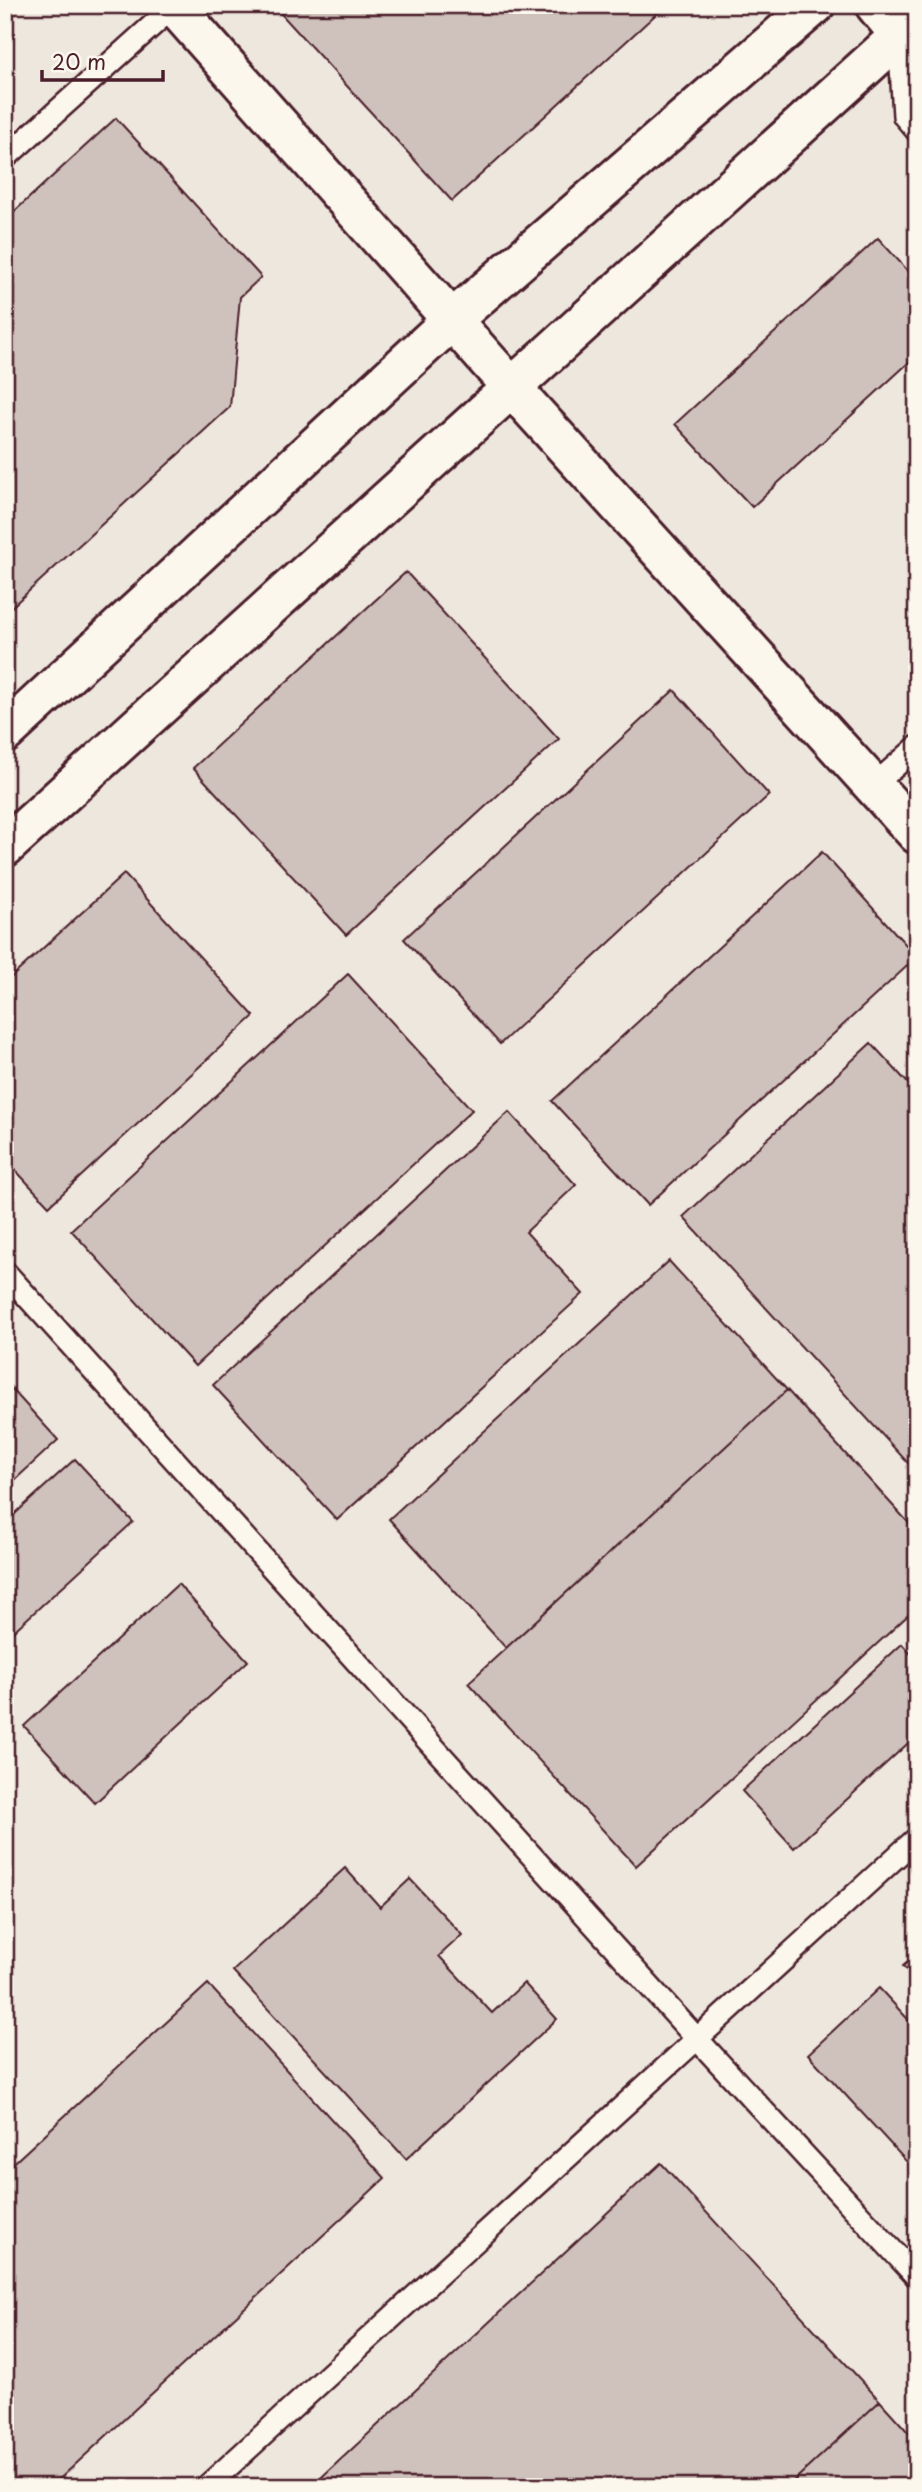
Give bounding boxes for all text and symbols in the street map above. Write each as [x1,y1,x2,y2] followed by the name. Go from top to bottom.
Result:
[42,38,163,82] scale bar
[52,45,106,77] text: 20 m

